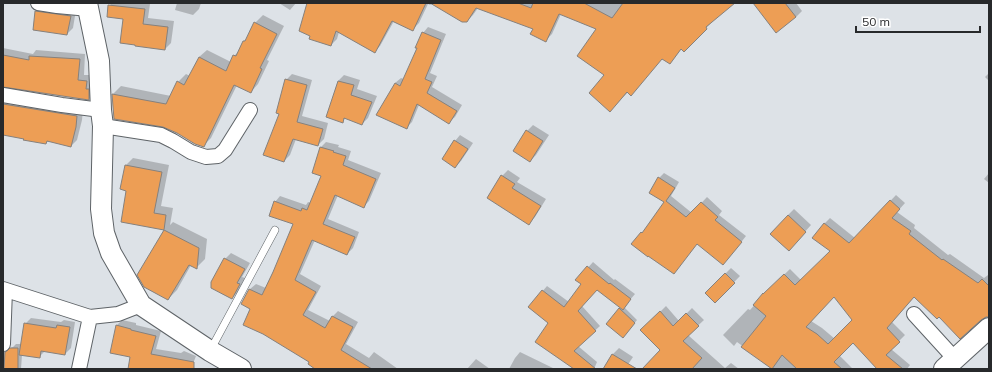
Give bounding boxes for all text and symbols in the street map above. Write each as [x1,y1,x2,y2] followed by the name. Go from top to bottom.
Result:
[856,8,980,34] scale bar
[862,14,890,29] text: 50 m

